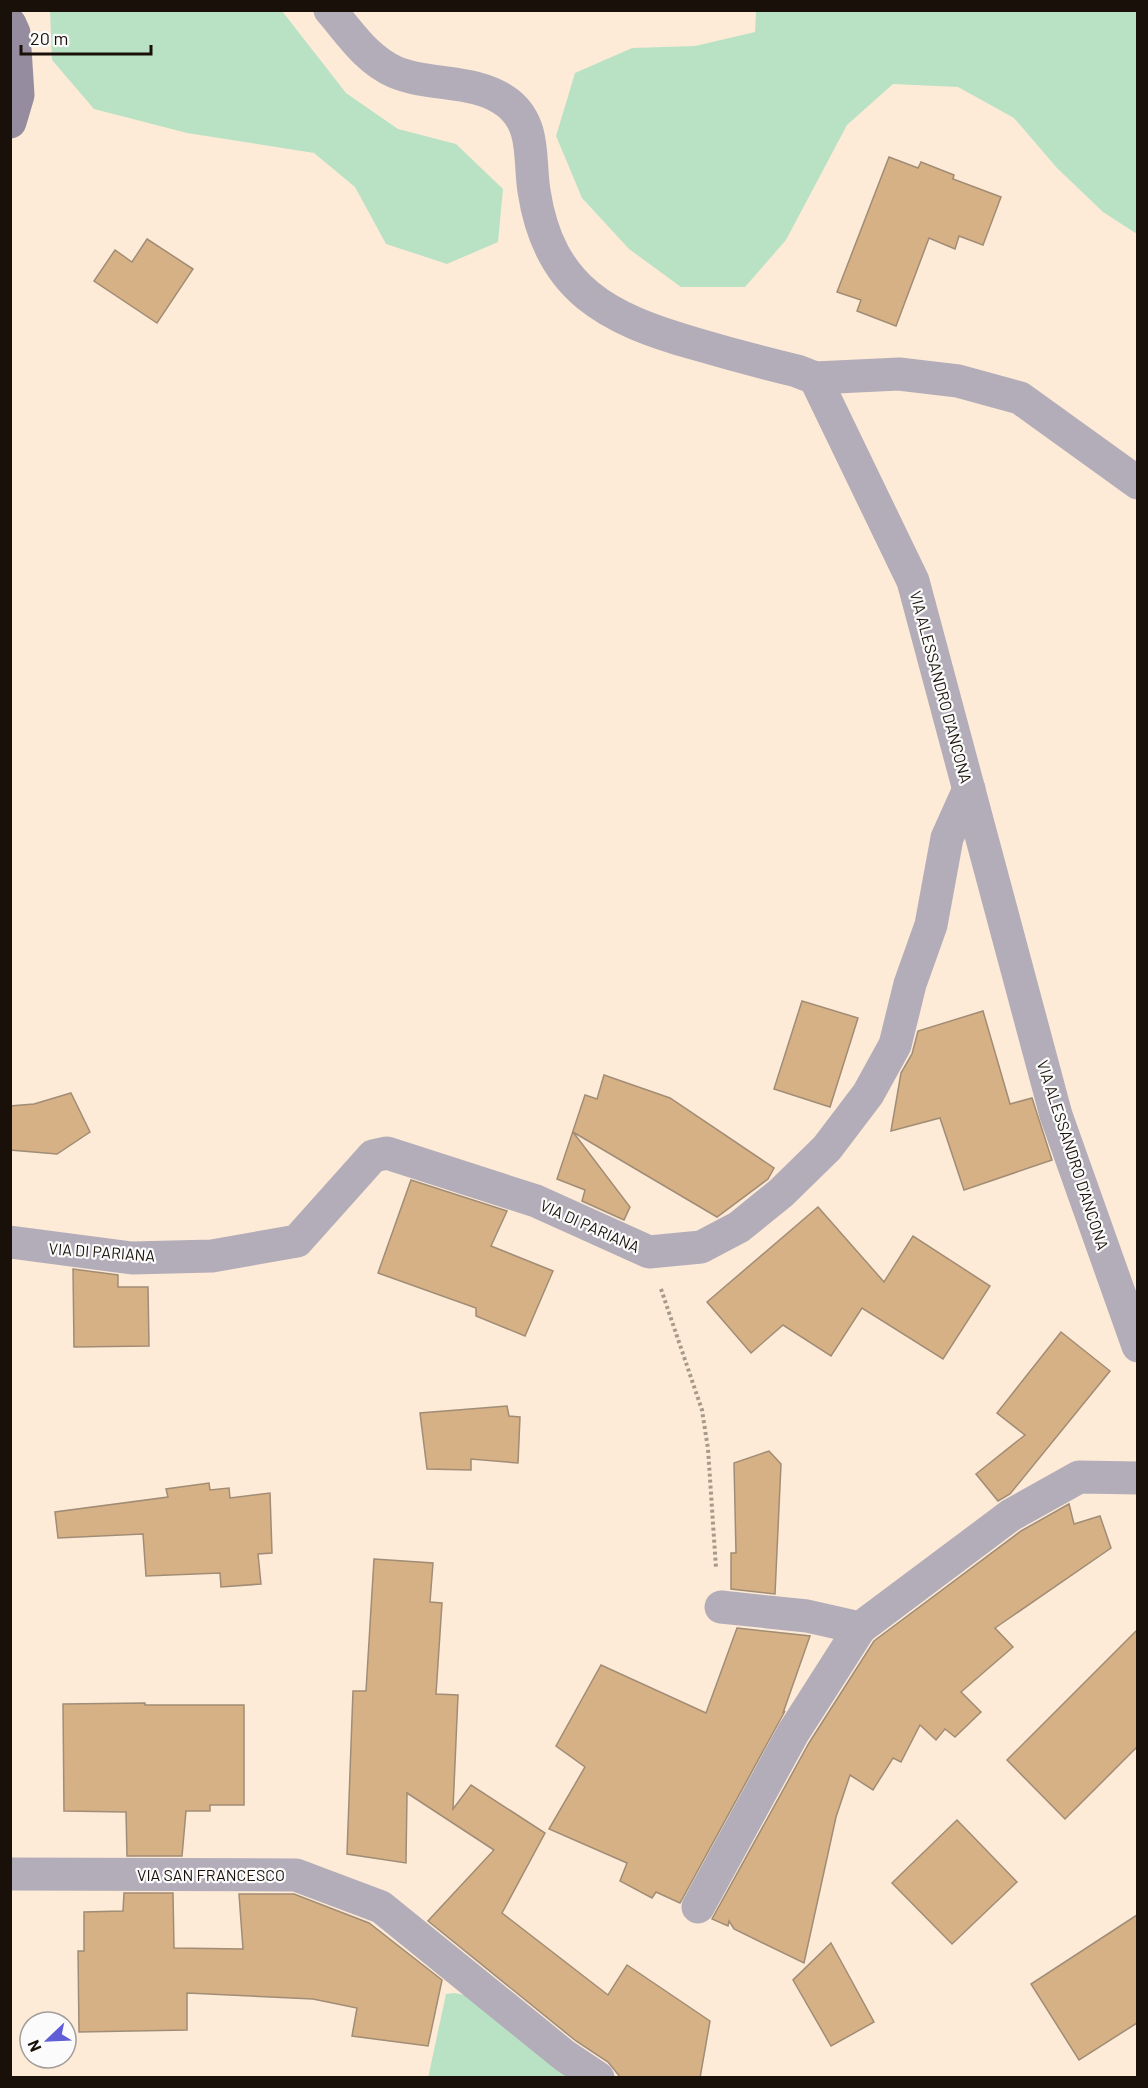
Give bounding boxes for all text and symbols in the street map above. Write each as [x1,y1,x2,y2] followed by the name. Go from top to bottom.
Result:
[21,18,152,56] scale bar
[30,27,68,49] text: 20 m
[907,589,976,785] street label: VIA ALESSANDRO D'ANCONA
[1034,1057,1113,1252] street label: VIA ALESSANDRO D'ANCONA
[538,1195,643,1256] street label: VIA DI PARIANA
[48,1238,156,1265] street label: VIA DI PARIANA
[137,1865,285,1884] street label: VIA SAN FRANCESCO
[18,2010,78,2070] north arrow
[23,2037,45,2055] text: N

